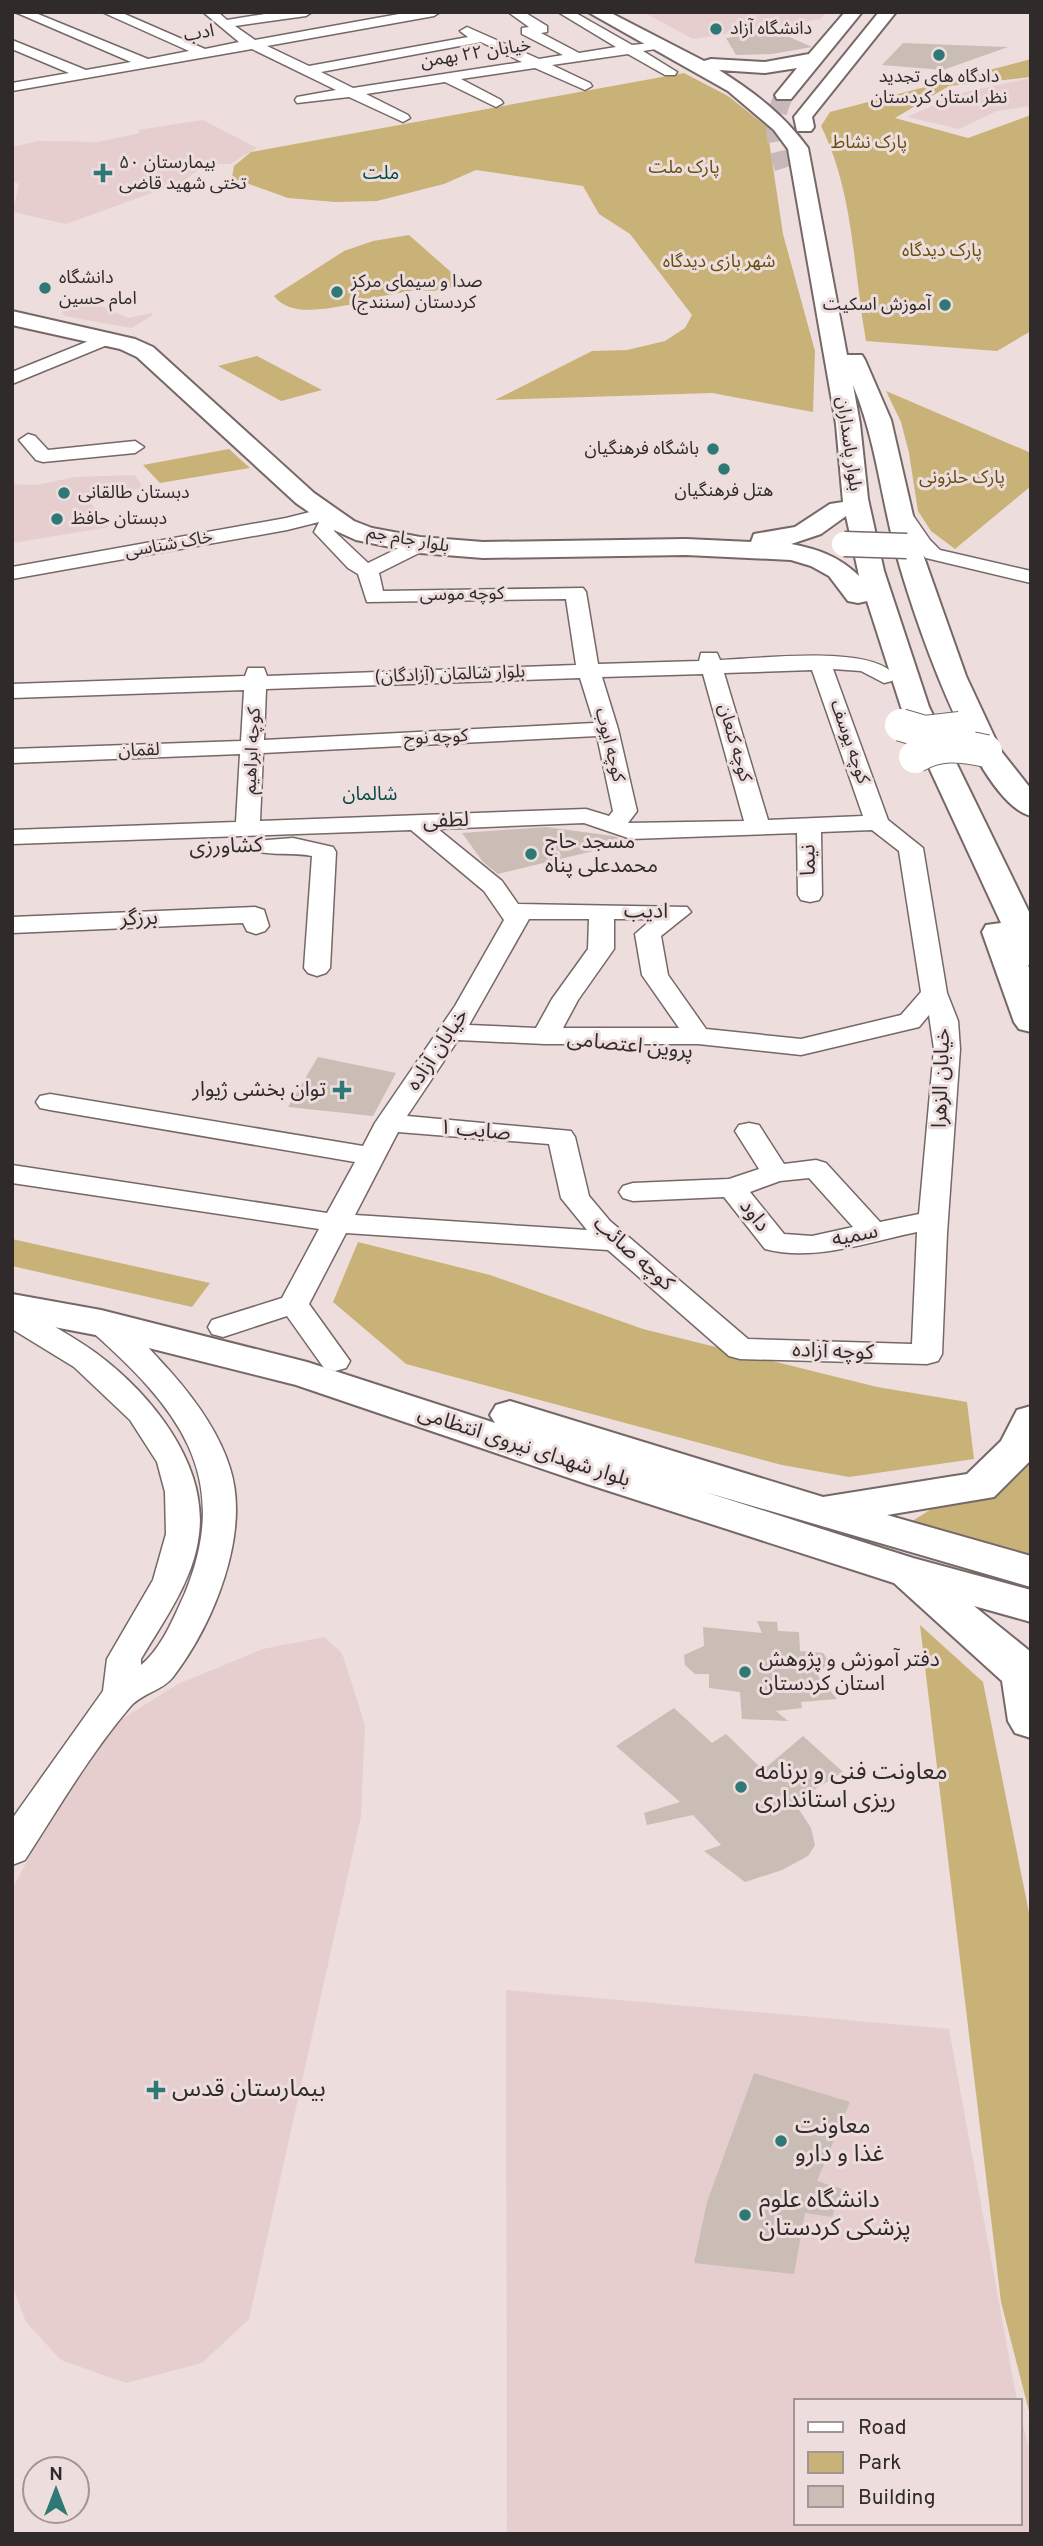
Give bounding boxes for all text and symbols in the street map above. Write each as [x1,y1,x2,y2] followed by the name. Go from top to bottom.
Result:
[730,18,812,41] place label: دانشگاه آزاد
[182,20,216,48] street label: ادب
[708,21,724,37] marker: دانشگاه آزاد
[419,34,533,74] street label: خیابان ۲۲ بهمن
[931,47,947,63] marker: دادگاه های تجدید نظر استان کردستان
[871,66,1007,110] place label: دادگاه های تجدید نظر استان کردستان
[831,132,907,155] park label: پارک نشاط
[119,152,247,196] place label: بیمارستان ۵۰ تختی شهید قاضی
[648,157,720,180] park label: پارک ملت
[363,162,399,186] district label: ملت
[93,163,113,183] marker: بیمارستان ۵۰ تختی شهید قاضی
[902,240,982,263] park label: پارک دیدگاه
[663,251,775,274] park label: شهر بازی دیدگاه
[59,267,137,312] place label: دانشگاه امام حسین
[350,271,482,315] place label: صدا و سیمای مرکز کردستان (سنندج)
[37,280,53,296] marker: دانشگاه امام حسین
[329,284,345,300] marker: صدا و سیمای مرکز کردستان (سنندج)
[823,294,932,317] place label: آموزش اسکیت
[937,297,953,313] marker: آموزش اسکیت
[830,395,866,493] street label: بلوار پاسداران
[585,438,699,461] place label: باشگاه فرهنگیان
[705,441,721,457] marker: باشگاه فرهنگیان
[716,461,732,477] marker: هتل فرهنگیان
[919,467,1005,490] park label: پارک حلزونی
[675,480,773,503] place label: هتل فرهنگیان
[78,482,190,505] place label: دبستان طالقانی
[56,485,72,501] marker: دبستان طالقانی
[71,508,167,531] place label: دبستان حافظ
[49,511,65,527] marker: دبستان حافظ
[365,521,451,560] street label: بلوار جام جم
[123,526,215,564] street label: خاک شناسی
[419,583,505,607] street label: کوچه موسی
[374,661,526,689] street label: بلوار شالمان (آزادگان)
[824,697,874,788] street label: کوچه یوسف
[712,701,756,785] street label: کوچه کنعان
[589,706,629,785] street label: کوچه ایوب
[239,707,267,795] street label: کوچه ابراهیم
[403,725,469,751] street label: کوچه نوح
[118,739,160,763] street label: لقمان
[343,783,397,807] district label: شالمان
[422,807,470,835] street label: لطفی
[545,829,658,880] place label: مسجد حاج محمدعلی پناه
[189,832,263,862] street label: کشاورزی
[795,844,823,876] street label: نیما
[523,846,539,862] marker: مسجد حاج محمدعلی پناه
[624,898,668,926] street label: ادیب
[119,905,158,933] street label: برزگر
[401,1004,475,1096] street label: خیابان آزاده
[566,1026,694,1066] street label: پروین اعتصامی
[927,1027,957,1129] street label: خیابان الزهرا
[191,1077,326,1104] place label: توان بخشی ژیوار
[332,1080,352,1100] marker: توان بخشی ژیوار
[438,1114,512,1148] street label: صایب ۱
[733,1194,775,1238] street label: داود
[587,1211,679,1298] street label: کوچه صائب
[830,1218,880,1254] street label: سمیه
[792,1337,875,1367] street label: کوچه آزاده
[414,1400,634,1494] street label: بلوار شهدای نیروی انتظامی
[759,1647,940,1698] place label: دفتر آموزش و پژوهش استان کردستان
[737,1664,753,1680] marker: دفتر آموزش و پژوهش استان کردستان
[755,1758,948,1816] place label: معاونت فنی و برنامه ریزی استانداری
[733,1779,749,1795] marker: معاونت فنی و برنامه ریزی استانداری
[172,2075,326,2105] place label: بیمارستان قدس
[146,2080,166,2100] marker: بیمارستان قدس
[795,2112,884,2170] place label: معاونت غذا و دارو
[773,2133,789,2149] marker: معاونت غذا و دارو
[759,2186,911,2244] place label: دانشگاه علوم پزشکی کردستان
[737,2207,753,2223] marker: دانشگاه علوم پزشکی کردستان
[794,2399,1022,2525] legend
[858,2415,907,2442] text: Road
[858,2450,901,2477] text: Park
[21,2455,91,2525] north arrow
[49,2463,63,2487] text: N
[858,2485,936,2512] text: Building

